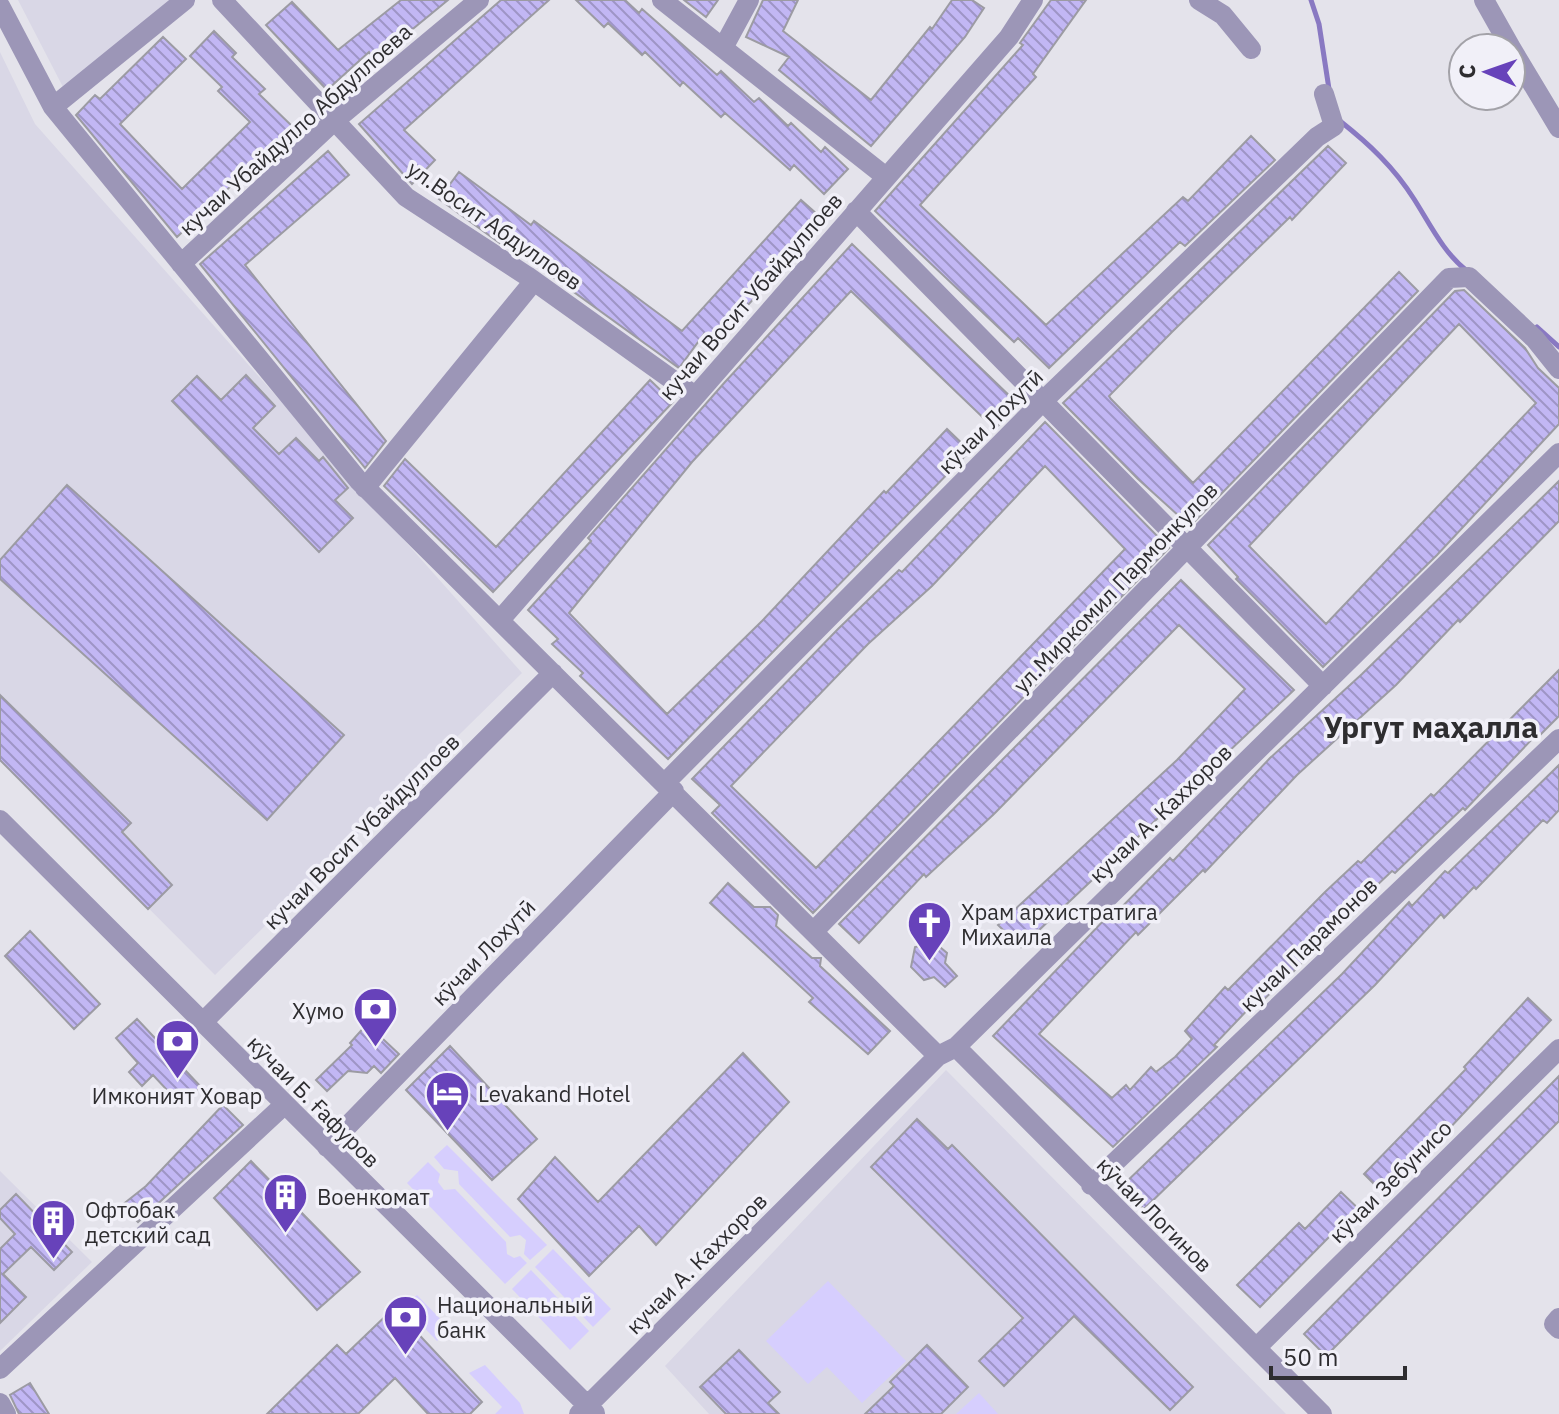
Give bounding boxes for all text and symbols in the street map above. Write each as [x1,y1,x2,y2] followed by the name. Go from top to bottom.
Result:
[172,16,418,241] street label: кучаи Убайдулло Абдуллоева
[1447,32,1527,112] north arrow
[1452,64,1481,79] text: С
[402,154,588,296] street label: ул.Восит Абдуллоев
[652,186,848,406] street label: кучаи Восит Убайдуллоев
[931,362,1049,480] street label: кӯчаи Лохутӣ
[1006,475,1224,699] street label: ул.Миркомил Пармонкулов
[1324,707,1538,746] district label: Ургут маҳалла
[257,727,465,935] street label: кучаи Восит Убайдуллоев
[1082,737,1238,889] street label: кучаи А. Каххоров
[1233,871,1383,1017] street label: кучаи Парамонов
[425,892,541,1012] street label: кӯчаи Лохутӣ
[961,897,1158,951] place label: Храм архистратига Михаила
[906,900,954,963] church icon: Храм архистратига Михаила
[351,986,399,1049] bank icon: Хумо
[292,996,344,1025] place label: Хумо
[153,1018,201,1081] bank icon: Имконият Ховар
[241,1028,387,1174] street label: кӯчаи Б. Ғафуров
[423,1069,471,1132] hotel icon: Levakand Hotel
[478,1079,630,1108] place label: Levakand Hotel
[92,1081,262,1110] place label: Имконият Ховар
[1322,1113,1458,1249] street label: кӯчаи Зебунисо
[1091,1150,1219,1278] street label: кӯчаи Логинов
[262,1172,310,1235] building icon: Военкомат
[317,1182,430,1211] place label: Военкомат
[619,1186,773,1340] street label: кучаи А. Каххоров
[85,1195,211,1249] place label: Офтобак детский сад
[30,1198,78,1261] building icon: Офтобак детский сад
[437,1290,593,1344] place label: Национальный банк
[382,1293,430,1356] bank icon: Национальный банк
[1271,1330,1405,1380] scale bar
[1283,1341,1338,1373] text: 50 m

